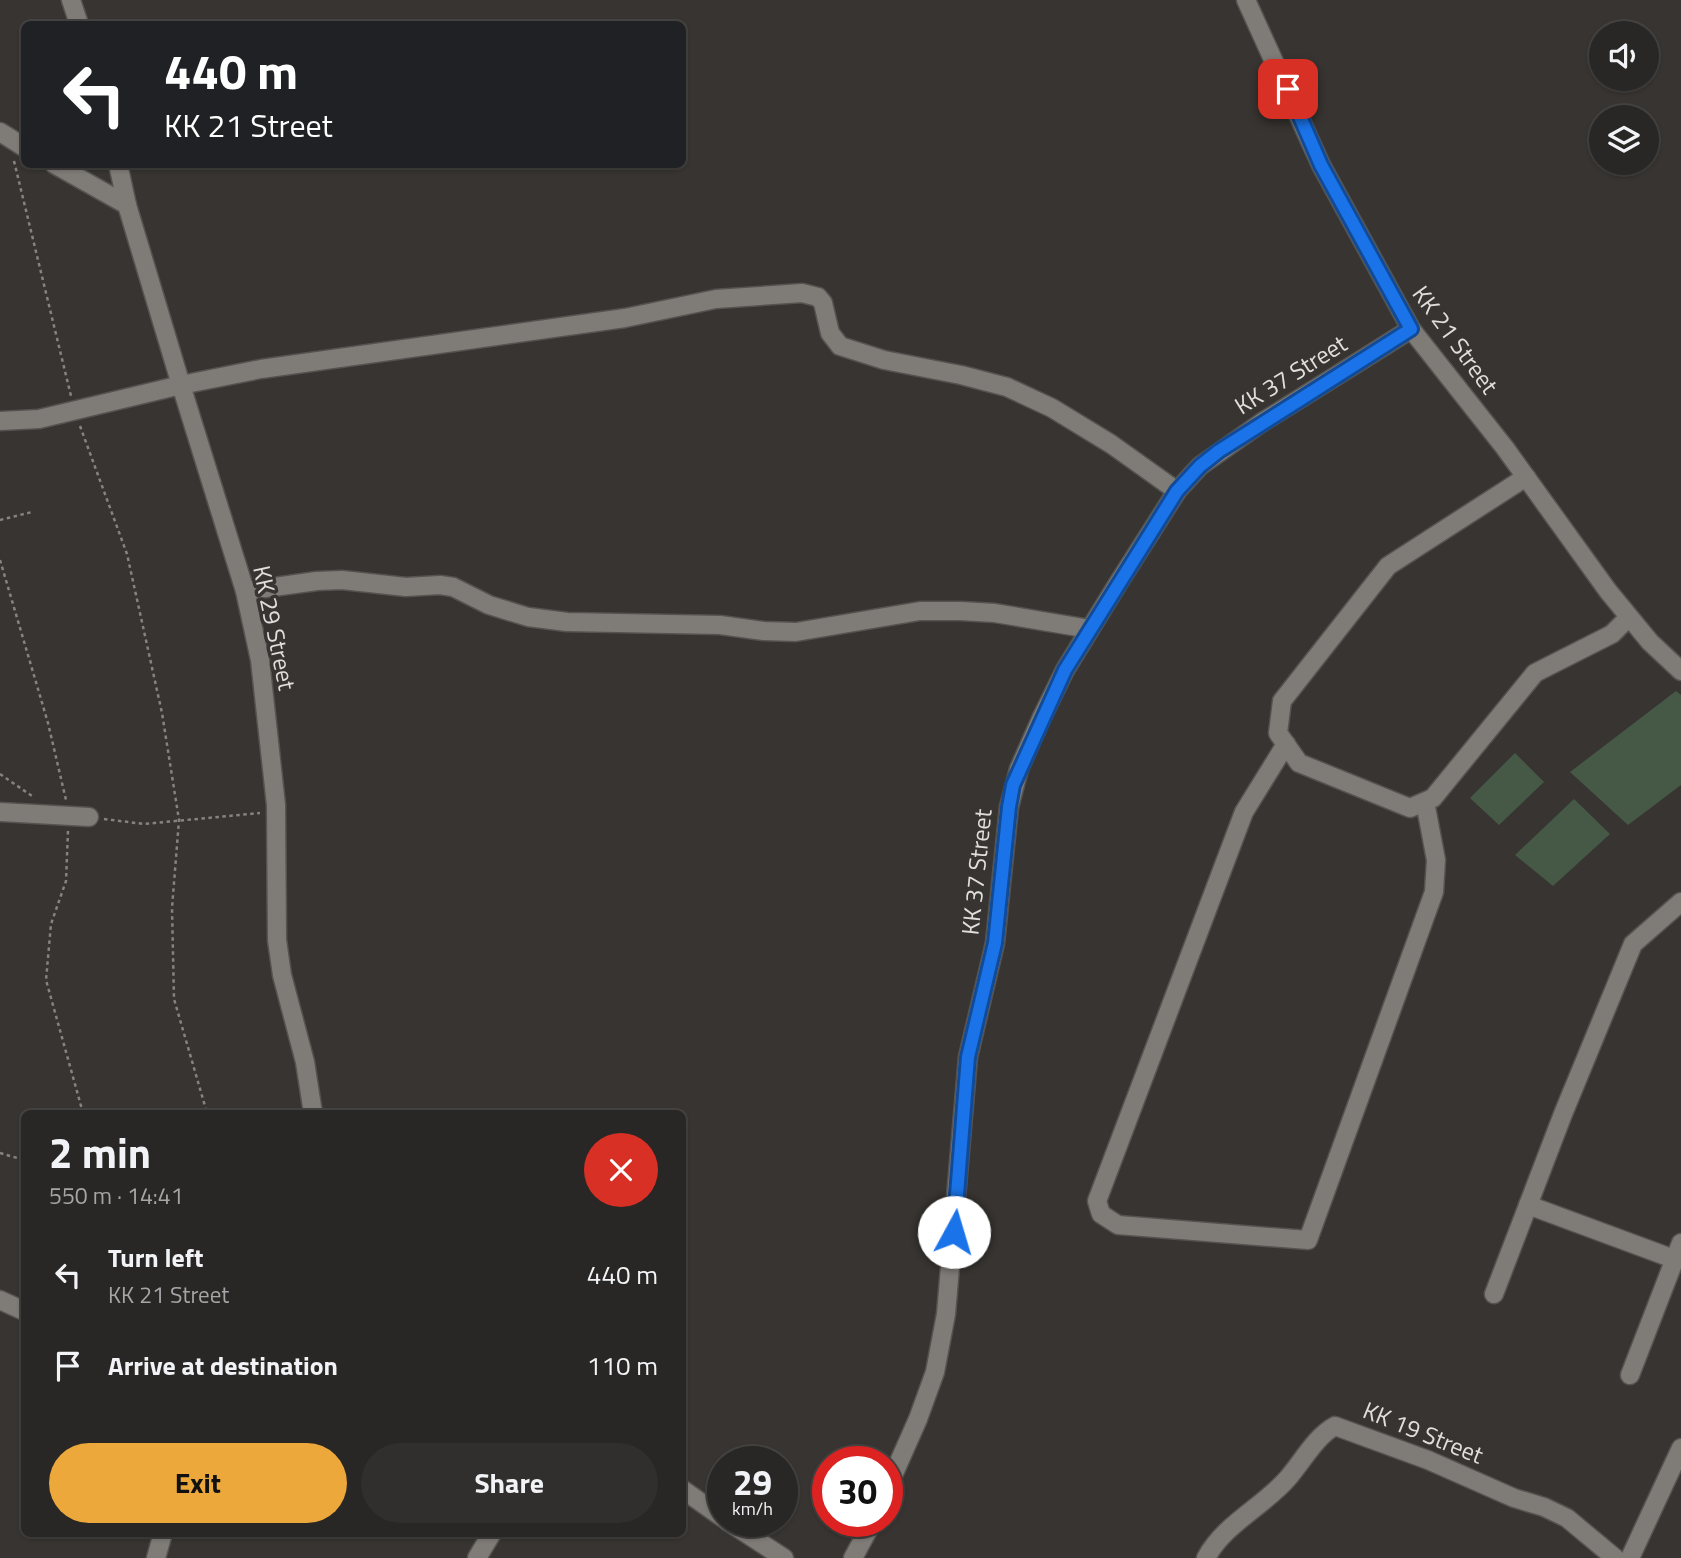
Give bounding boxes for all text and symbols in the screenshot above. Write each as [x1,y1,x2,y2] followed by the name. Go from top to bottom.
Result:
[1589,21,1659,175] map controls
[1589,21,1659,91] button: sound
[164,33,298,108] text: 440 m
[49,49,140,140] icon: left
[1258,59,1318,119] pin
[1269,70,1307,108] icon: arrive
[164,101,333,149] text: KK 21 Street
[1589,105,1659,175] button: layers
[1404,278,1508,402] street label: KK 21 Street
[1227,325,1354,423] street label: KK 37 Street
[244,562,306,694] street label: KK 29 Street
[951,806,1001,937] street label: KK 37 Street
[49,1120,151,1184] text: 2 min
[584,1133,658,1207] button: close
[49,1178,184,1213] text: 550 m · 14:41
[917,1195,991,1269] position arrow
[108,1238,203,1277] text: Turn left
[587,1255,658,1294] text: 440 m
[49,1256,87,1294] icon: left
[108,1277,229,1312] text: KK 21 Street
[108,1346,338,1385] text: Arrive at destination
[587,1346,658,1385] text: 110 m
[49,1347,87,1385] icon: arrive
[1358,1392,1489,1473] street label: KK 19 Street
[49,1443,347,1523] button: Exit
[361,1443,658,1523] button: Share
[812,1446,903,1537] speed limit sign: 30
[733,1455,772,1509] text: 29
[732,1495,773,1522] text: km/h

